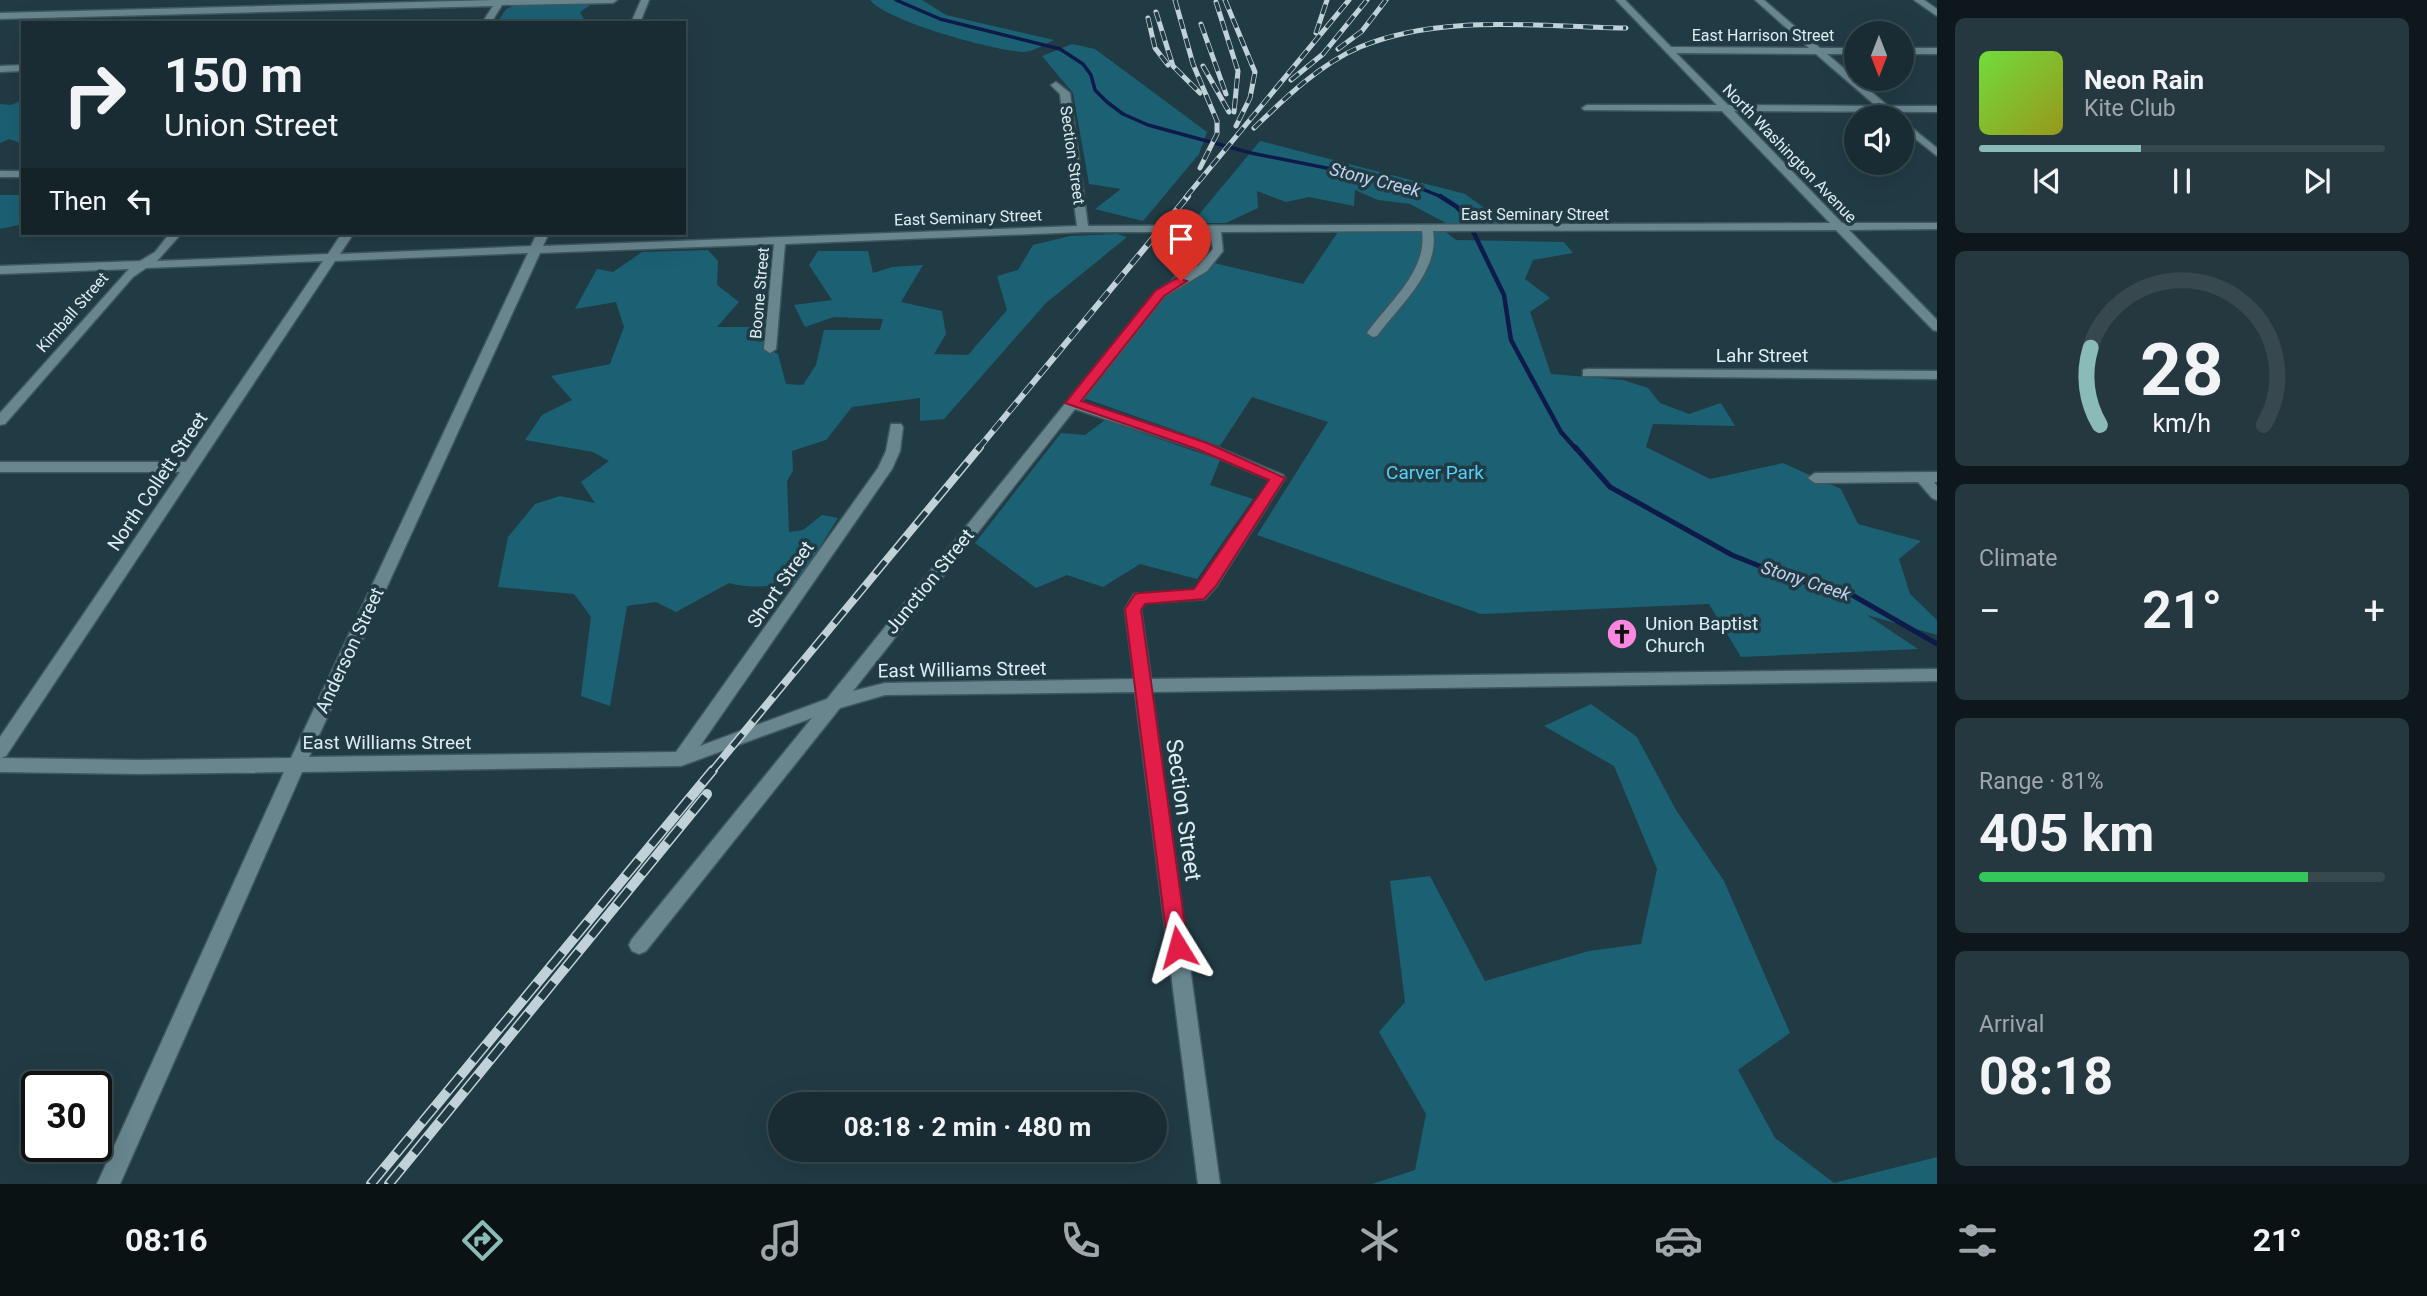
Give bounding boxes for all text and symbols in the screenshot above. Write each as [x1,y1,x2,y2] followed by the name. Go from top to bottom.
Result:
[1844,21,1914,91] north arrow
[1844,21,1914,175] map controls
[1692,26,1834,45] street label: East Harrison Street
[164,47,303,104] text: 150 m
[49,49,140,140] icon: right
[2084,65,2204,95] text: Neon Rain
[1719,80,1861,227] street label: North Washington Avenue
[2084,95,2176,122] text: Kite Club
[1056,104,1089,206] street label: Section Street
[1844,105,1914,175] button: sound
[164,106,338,144] text: Union Street
[1328,158,1424,201] water label: Stony Creek
[2028,162,2066,200] icon: previous
[2163,162,2201,200] icon: pause
[2298,162,2336,200] icon: next
[121,182,159,220] icon: left
[49,186,107,216] text: Then
[894,205,1042,230] street label: East Seminary Street
[1461,205,1609,224] street label: East Seminary Street
[1151,209,1211,281] pin
[1162,220,1200,258] icon: arrive
[746,247,773,340] street label: Boone Street
[33,269,112,356] street label: Kimball Street
[2140,327,2224,413] text: 28
[1716,344,1808,367] street label: Lahr Street
[102,407,212,555] street label: North Collett Street
[2153,409,2211,438] text: km/h
[1386,461,1484,484] park label: Carver Park
[880,524,979,638] street label: Junction Street
[742,537,819,632] street label: Short Street
[1979,545,2058,572] text: Climate
[1759,556,1855,605] water label: Stony Creek
[2142,580,2222,641] text: 21°
[310,584,389,717] street label: Anderson Street
[1979,589,2001,633] text: −
[2363,589,2385,633] text: +
[1645,612,1758,657] place label: Union Baptist Church
[1605,617,1639,651] church icon: Union Baptist Church
[877,657,1047,682] street label: East Williams Street
[303,731,471,754] street label: East Williams Street
[1160,737,1207,883] street label: Section Street
[1979,768,2104,795] text: Range · 81%
[1979,803,2154,864] text: 405 km
[1141,910,1215,984] position arrow
[1979,1011,2044,1038] text: Arrival
[1979,1046,2113,1107] text: 08:18
[21,1071,112,1162] speed limit sign: 30
[844,1112,1091,1142] text: 08:18 · 2 min · 480 m
[458,1216,507,1265] icon: directions
[757,1216,806,1265] icon: music
[1056,1216,1105,1265] icon: phone
[1355,1216,1404,1265] icon: climate
[1654,1216,1703,1265] icon: car
[1953,1216,2002,1265] icon: filters
[125,1221,208,1259] text: 08:16
[2253,1221,2302,1259] text: 21°

